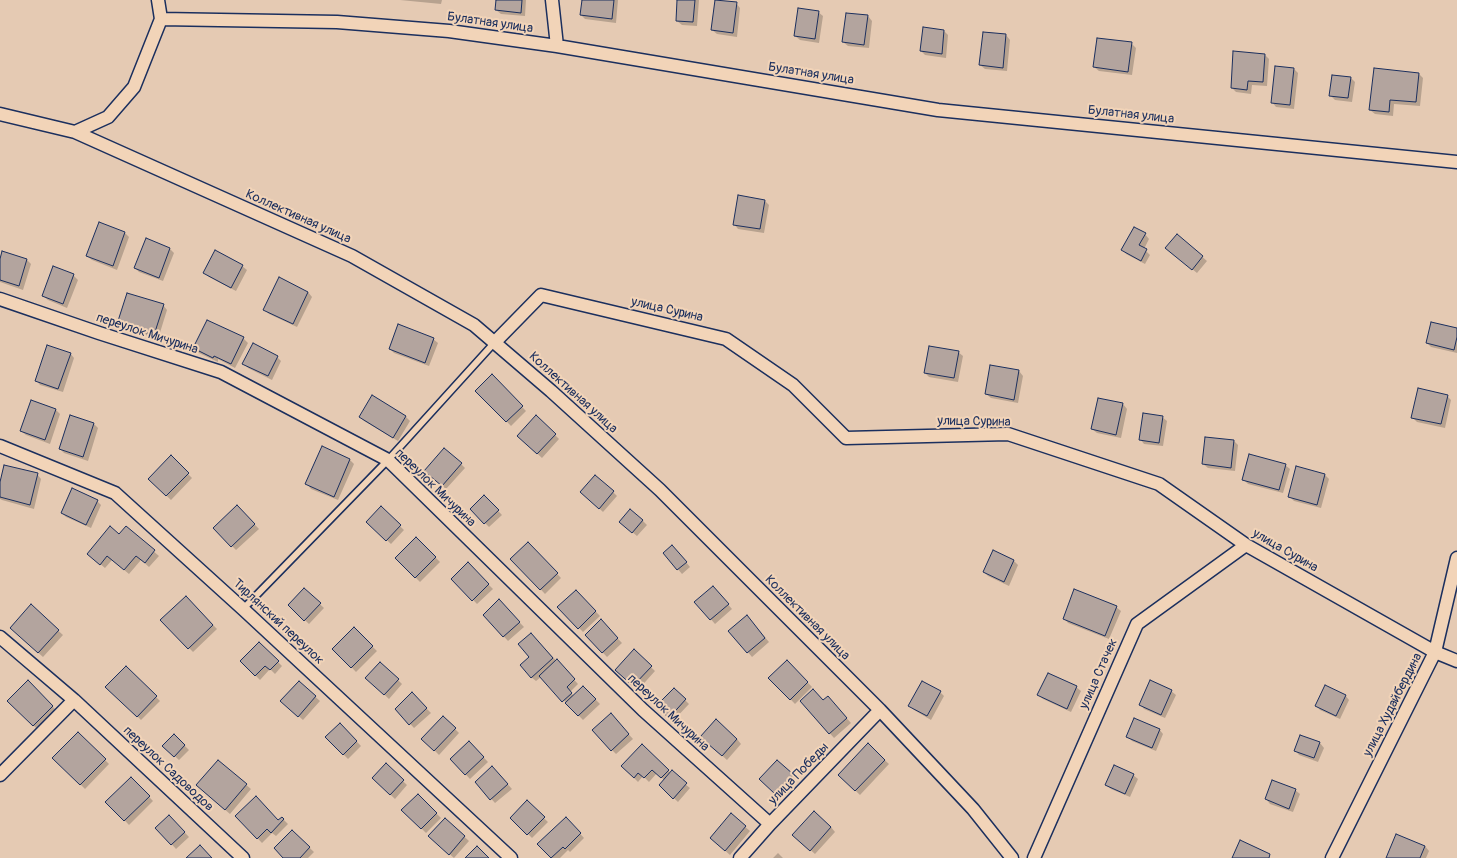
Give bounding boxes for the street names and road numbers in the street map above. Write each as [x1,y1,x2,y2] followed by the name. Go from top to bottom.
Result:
[446,9,534,37] street label: Булатная улица
[767,60,855,88] street label: Булатная улица
[1087,103,1175,127] street label: Булатная улица
[243,187,353,247] street label: Коллективная улица
[630,294,704,326] street label: улица Сурина
[94,310,200,358] street label: переулок Мичурина
[526,349,620,437] street label: Коллективная улица
[937,414,1011,430] street label: улица Сурина
[391,446,479,530] street label: переулок Мичурина
[1249,526,1321,576] street label: улица Сурина
[761,572,853,664] street label: Коллективная улица
[229,576,327,668] street label: Тирлянский переулок
[1077,636,1121,712] street label: улица Стачек
[1360,651,1426,759] street label: улица Худайбердина
[624,671,712,755] street label: переулок Мичурина
[120,723,216,815] street label: переулок Садоводов
[766,740,832,808] street label: улица Победы

